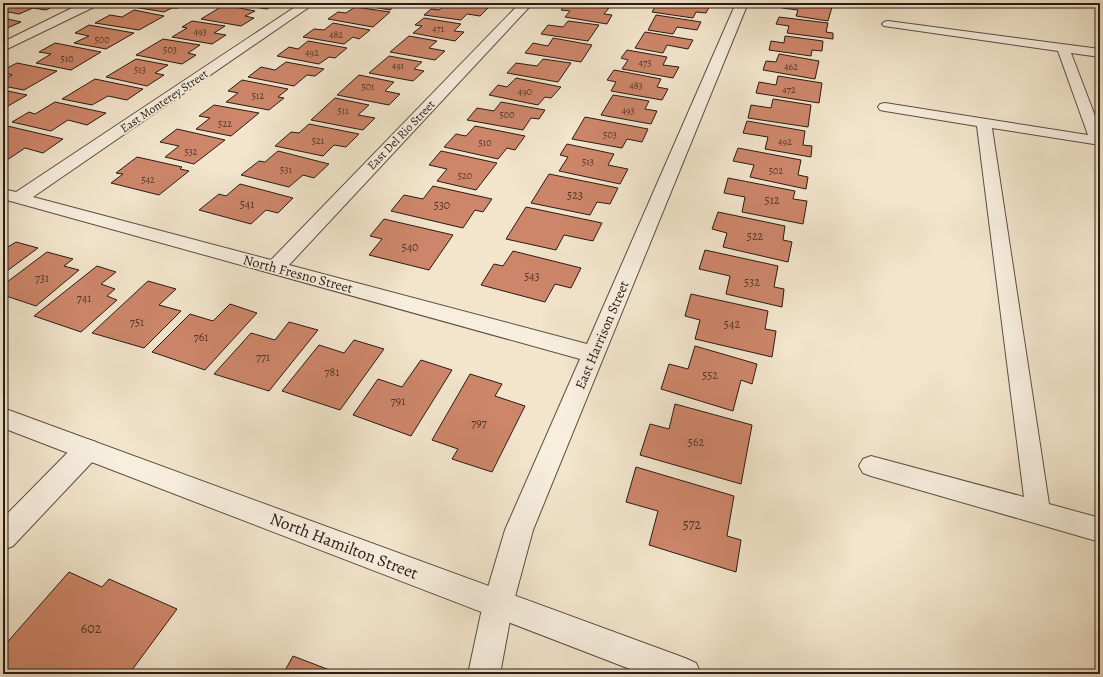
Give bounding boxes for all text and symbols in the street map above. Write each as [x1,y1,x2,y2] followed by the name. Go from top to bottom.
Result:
[432,22,445,35] house number: 471
[193,25,207,38] house number: 493
[329,28,343,41] house number: 482
[95,33,109,46] house number: 500
[163,43,177,56] house number: 503
[305,46,319,59] house number: 492
[60,52,74,65] house number: 510
[639,56,651,69] house number: 473
[392,59,405,72] house number: 491
[784,60,798,73] house number: 462
[134,63,146,76] house number: 513
[117,66,211,136] street label: East Monterey Street
[629,79,643,92] house number: 483
[361,80,375,93] house number: 501
[782,83,796,96] house number: 472
[518,85,532,98] house number: 490
[252,89,264,102] house number: 512
[364,97,438,173] street label: East Del Rio Street
[337,104,349,117] house number: 511
[621,104,635,117] house number: 493
[500,108,514,121] house number: 500
[218,117,232,130] house number: 522
[603,128,617,141] house number: 503
[312,134,325,147] house number: 521
[778,135,792,148] house number: 492
[478,136,492,149] house number: 510
[184,145,198,158] house number: 532
[582,155,594,168] house number: 513
[280,163,293,176] house number: 531
[769,164,783,177] house number: 502
[458,169,472,182] house number: 520
[141,173,155,186] house number: 542
[567,187,583,203] house number: 523
[765,192,780,208] house number: 512
[240,196,254,212] house number: 541
[434,197,450,213] house number: 530
[747,228,764,244] house number: 522
[402,239,419,255] house number: 540
[241,250,355,298] street label: North Fresno Street
[524,268,540,284] house number: 543
[35,270,49,286] house number: 731
[744,274,760,290] house number: 532
[570,277,634,392] street label: East Harrison Street
[77,290,91,306] house number: 741
[130,314,144,330] house number: 751
[724,316,740,332] house number: 542
[194,329,208,345] house number: 761
[256,349,270,365] house number: 771
[325,364,339,380] house number: 781
[702,367,718,383] house number: 552
[391,393,405,409] house number: 791
[471,415,488,431] house number: 797
[688,434,705,450] house number: 562
[267,507,422,585] street label: North Hamilton Street
[683,515,702,534] house number: 572
[81,619,102,638] house number: 602

